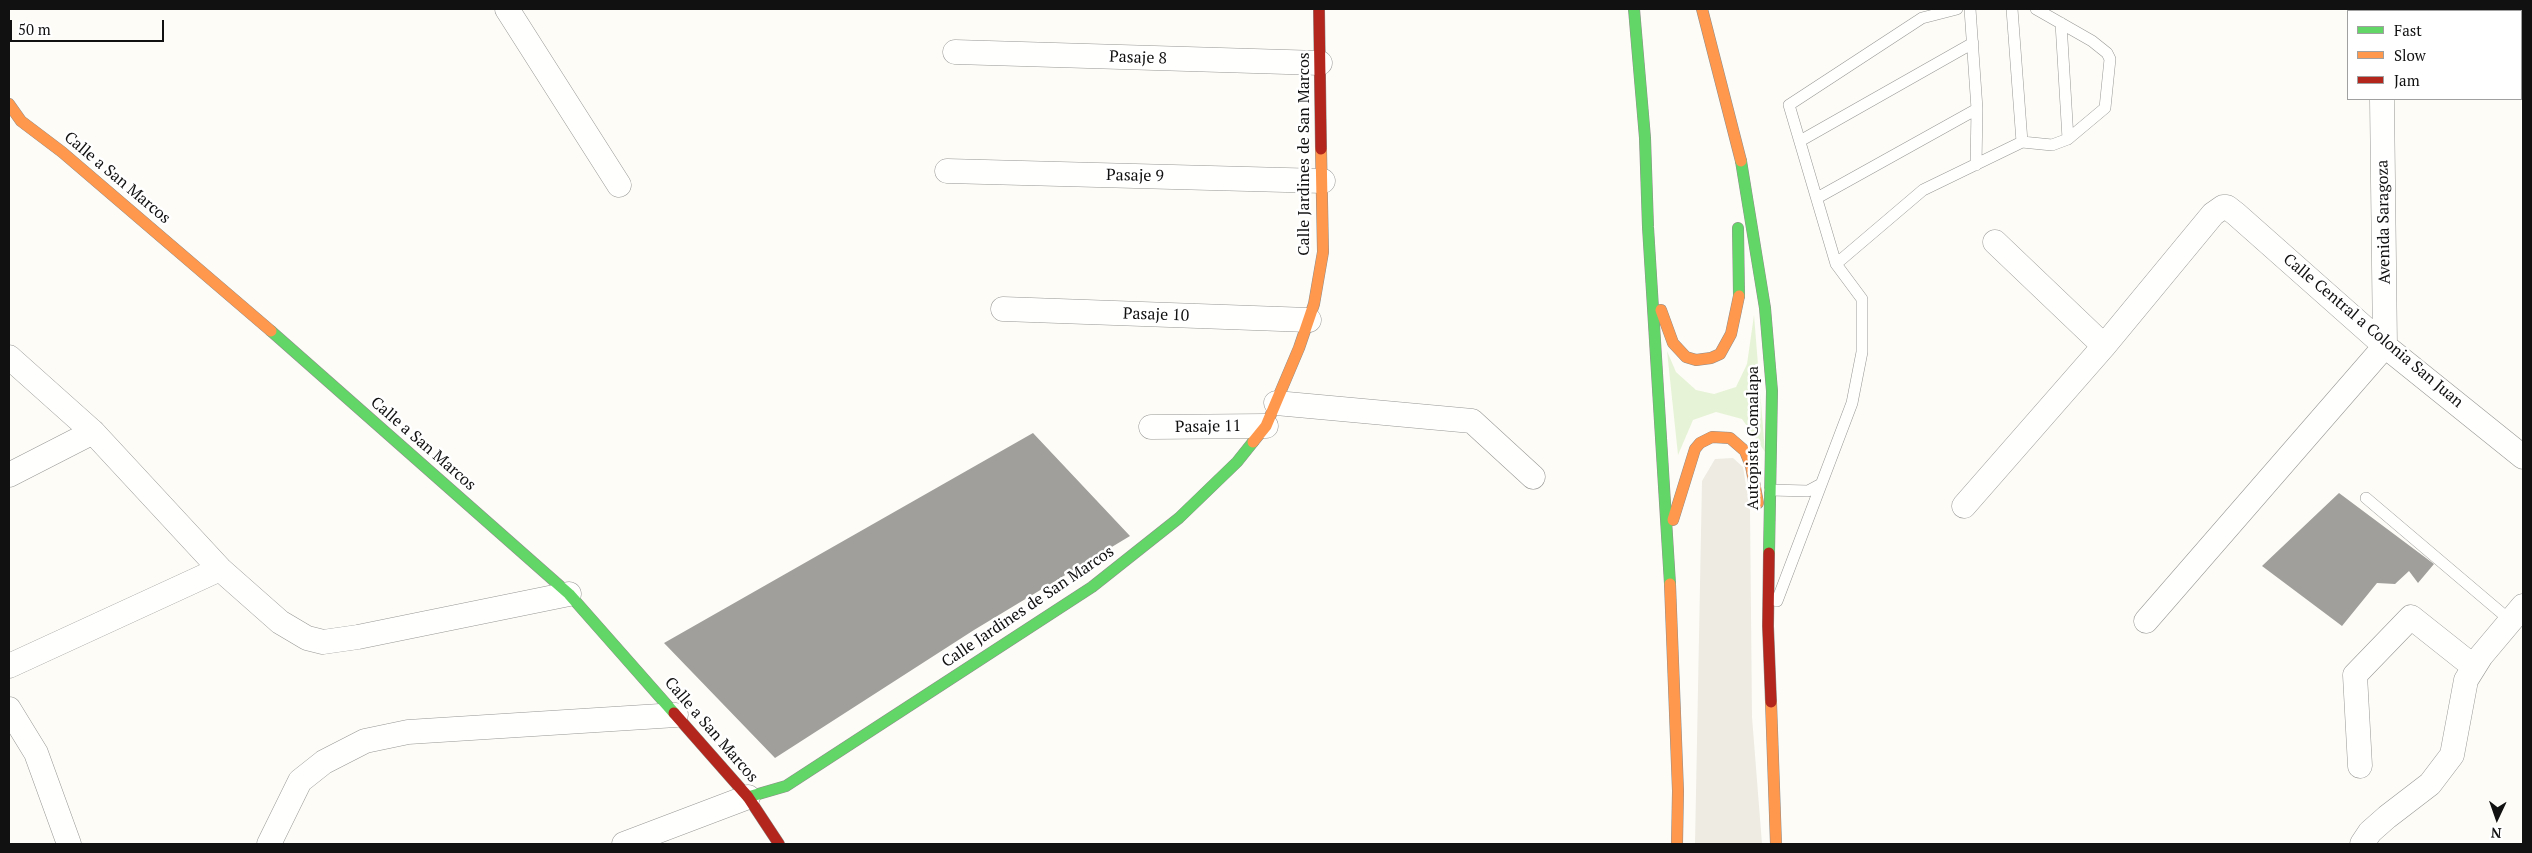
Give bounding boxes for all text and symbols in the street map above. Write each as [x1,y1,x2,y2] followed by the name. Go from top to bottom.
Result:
[12,10,166,42] scale bar
[2347,10,2522,100] legend
[18,19,51,39] text: 50 m
[2394,20,2422,40] text: Fast
[2394,45,2426,65] text: Slow
[1109,47,1167,69] street label: Pasaje 8
[1294,52,1314,256] street label: Calle Jardines de San Marcos
[2394,70,2420,90] text: Jam
[60,128,174,228] street label: Calle a San Marcos
[2373,160,2395,284] street label: Avenida Saragoza
[1106,166,1164,186] street label: Pasaje 9
[2279,250,2467,412] street label: Calle Central a Colonia San Juan
[1123,304,1189,326] street label: Pasaje 10
[1743,366,1763,510] street label: Autopista Comalapa
[367,393,479,495] street label: Calle a San Marcos
[1175,417,1241,437] street label: Pasaje 11
[938,542,1118,672] street label: Calle Jardines de San Marcos
[660,674,762,786] street label: Calle a San Marcos
[2472,793,2522,843] north arrow
[2490,824,2502,843] text: N

